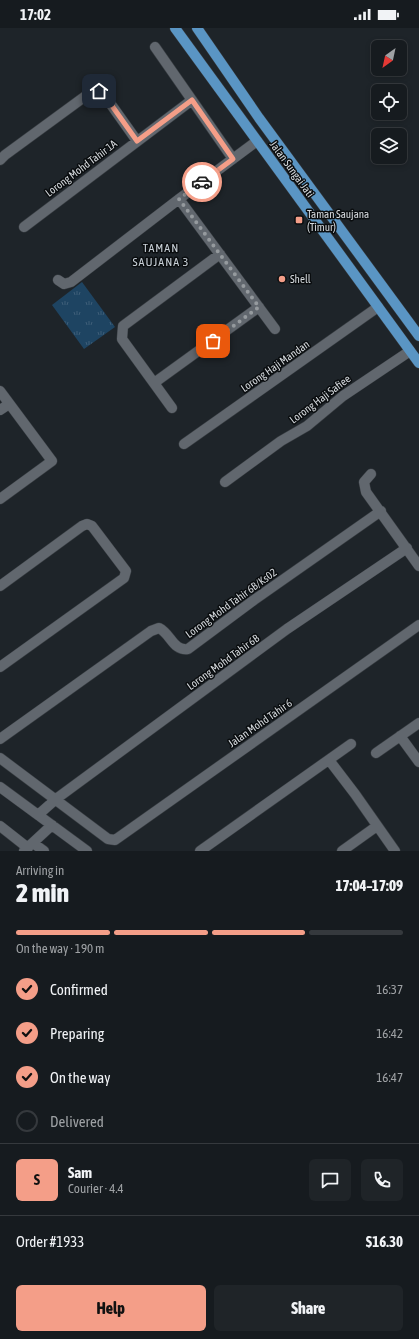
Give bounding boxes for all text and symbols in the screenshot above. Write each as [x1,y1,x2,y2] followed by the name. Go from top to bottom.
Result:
[20,6,51,23] text: 17:02
[371,40,407,76] north arrow
[371,40,407,164] map controls
[82,74,116,108] pin
[88,80,110,102] icon: home
[371,84,407,120] button: locate
[371,128,407,164] button: layers
[43,137,120,199] street label: Lorong Mohd Tahir 1A
[268,138,316,200] street label: Jalan Sungai Jati
[182,162,222,202] courier
[191,171,213,193] icon: car
[307,208,369,233] place label: Taman Saujana (Timur)
[294,215,304,225] marker: Taman Saujana (Timur)
[133,241,189,269] district label: TAMAN SAUJANA 3
[290,273,311,285] place label: Shell
[277,274,287,284] marker: Shell
[196,324,230,358] pin
[202,330,224,352] icon: bag
[238,338,312,394] street label: Lorong Haji Mandan
[287,372,353,426] street label: Lorong Haji Safiee
[183,566,279,640] street label: Lorong Mohd Tahir 6B/Ks02
[185,631,262,692] street label: Lorong Mohd Tahir 6B
[226,697,294,749] street label: Jalan Mohd Tahir 6
[16,863,64,878] text: Arriving in
[335,877,403,894] text: 17:04–17:09
[16,878,69,908] text: 2 min
[16,941,104,956] text: On the way · 190 m
[16,978,38,1000] icon: check
[50,981,108,998] text: Confirmed
[376,982,403,997] text: 16:37
[16,1022,38,1044] icon: check
[50,1025,104,1042] text: Preparing
[376,1026,403,1041] text: 16:42
[16,1066,38,1088] icon: check
[50,1069,111,1086] text: On the way
[376,1070,403,1085] text: 16:47
[50,1113,104,1130] text: Delivered
[309,1159,351,1201] button: chat
[361,1159,403,1201] button: phone
[68,1164,92,1181] text: Sam
[34,1171,40,1188] text: S
[68,1181,124,1196] text: Courier · 4.4
[16,1233,84,1250] text: Order #1933
[366,1233,403,1250] text: $16.30
[16,1285,206,1331] button: Help
[214,1285,403,1331] button: Share

